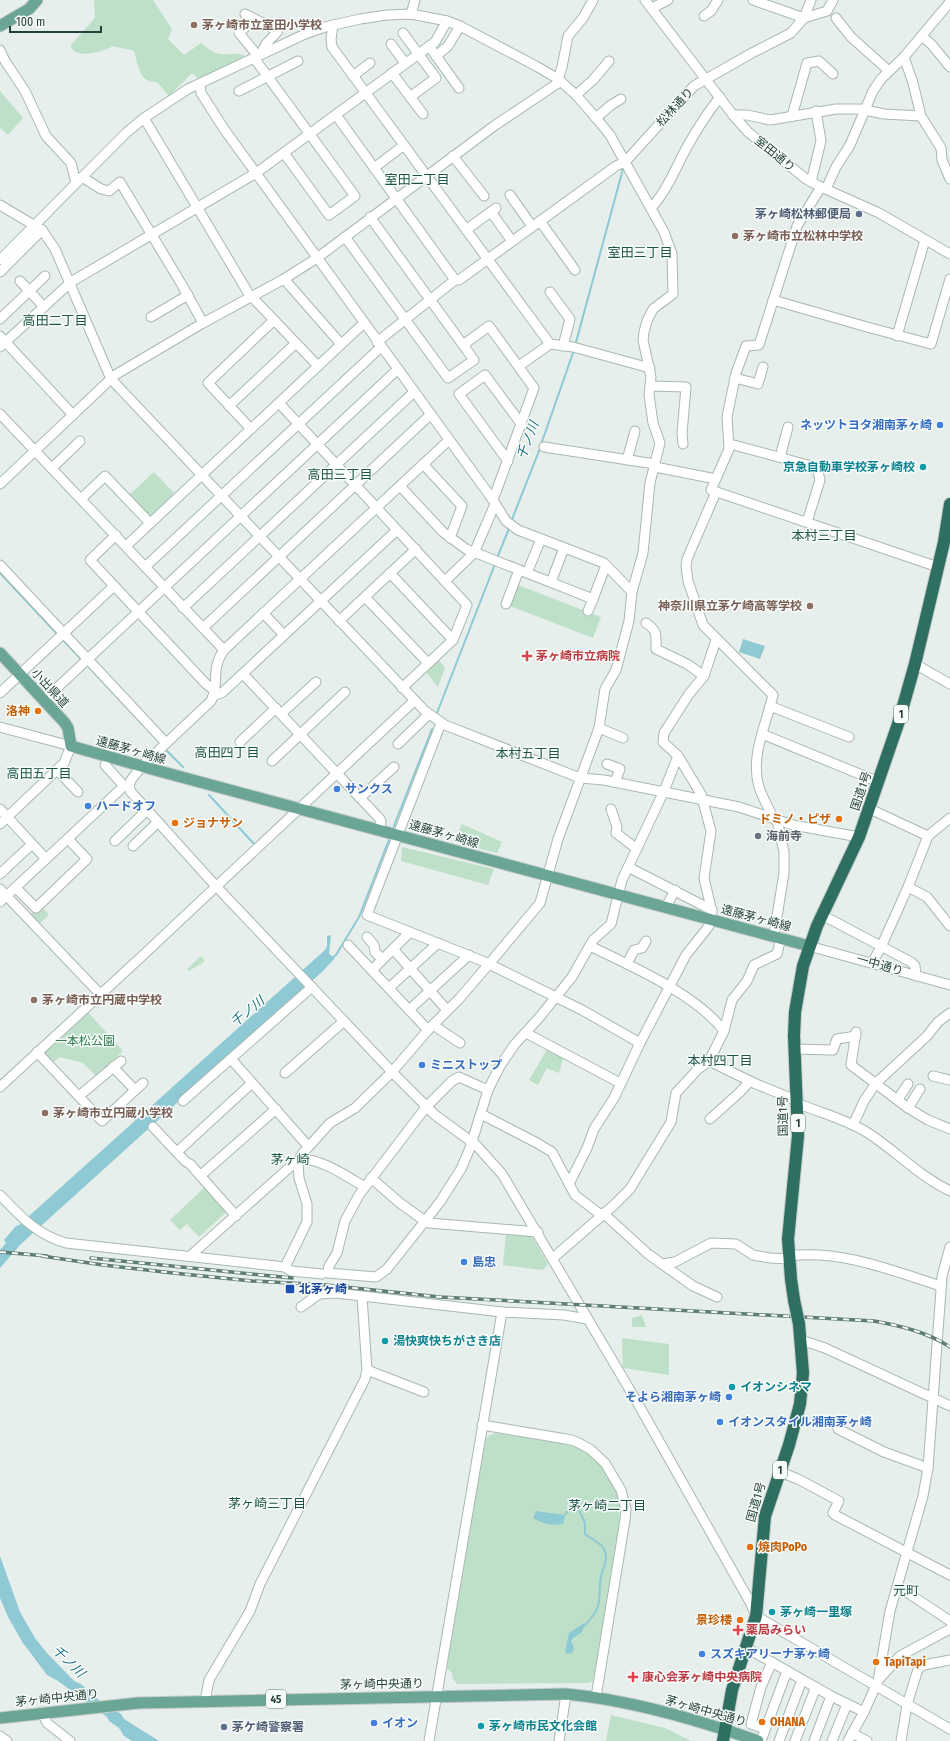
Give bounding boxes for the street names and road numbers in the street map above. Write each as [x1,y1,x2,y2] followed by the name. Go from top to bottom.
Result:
[654,85,696,129] street label: 松林通り
[752,133,798,175] street label: 室田通り
[29,666,71,710] street label: 小出県道
[894,705,908,723] road number: 1
[94,733,168,767] street label: 遠藤茅ヶ崎線
[848,769,874,813] street label: 国道1号
[407,817,481,851] street label: 遠藤茅ヶ崎線
[719,902,793,934] street label: 遠藤茅ヶ崎線
[855,952,905,978] street label: 一中通り
[776,1096,790,1136] street label: 国道1号
[791,1114,805,1132] road number: 1
[773,1461,787,1479] road number: 1
[744,1481,768,1523] street label: 国道1号
[340,1676,424,1692] street label: 茅ヶ崎中央通り
[14,1687,100,1709] street label: 茅ヶ崎中央通り
[266,1690,286,1708] road number: 45
[664,1693,748,1729] street label: 茅ヶ崎中央通り

